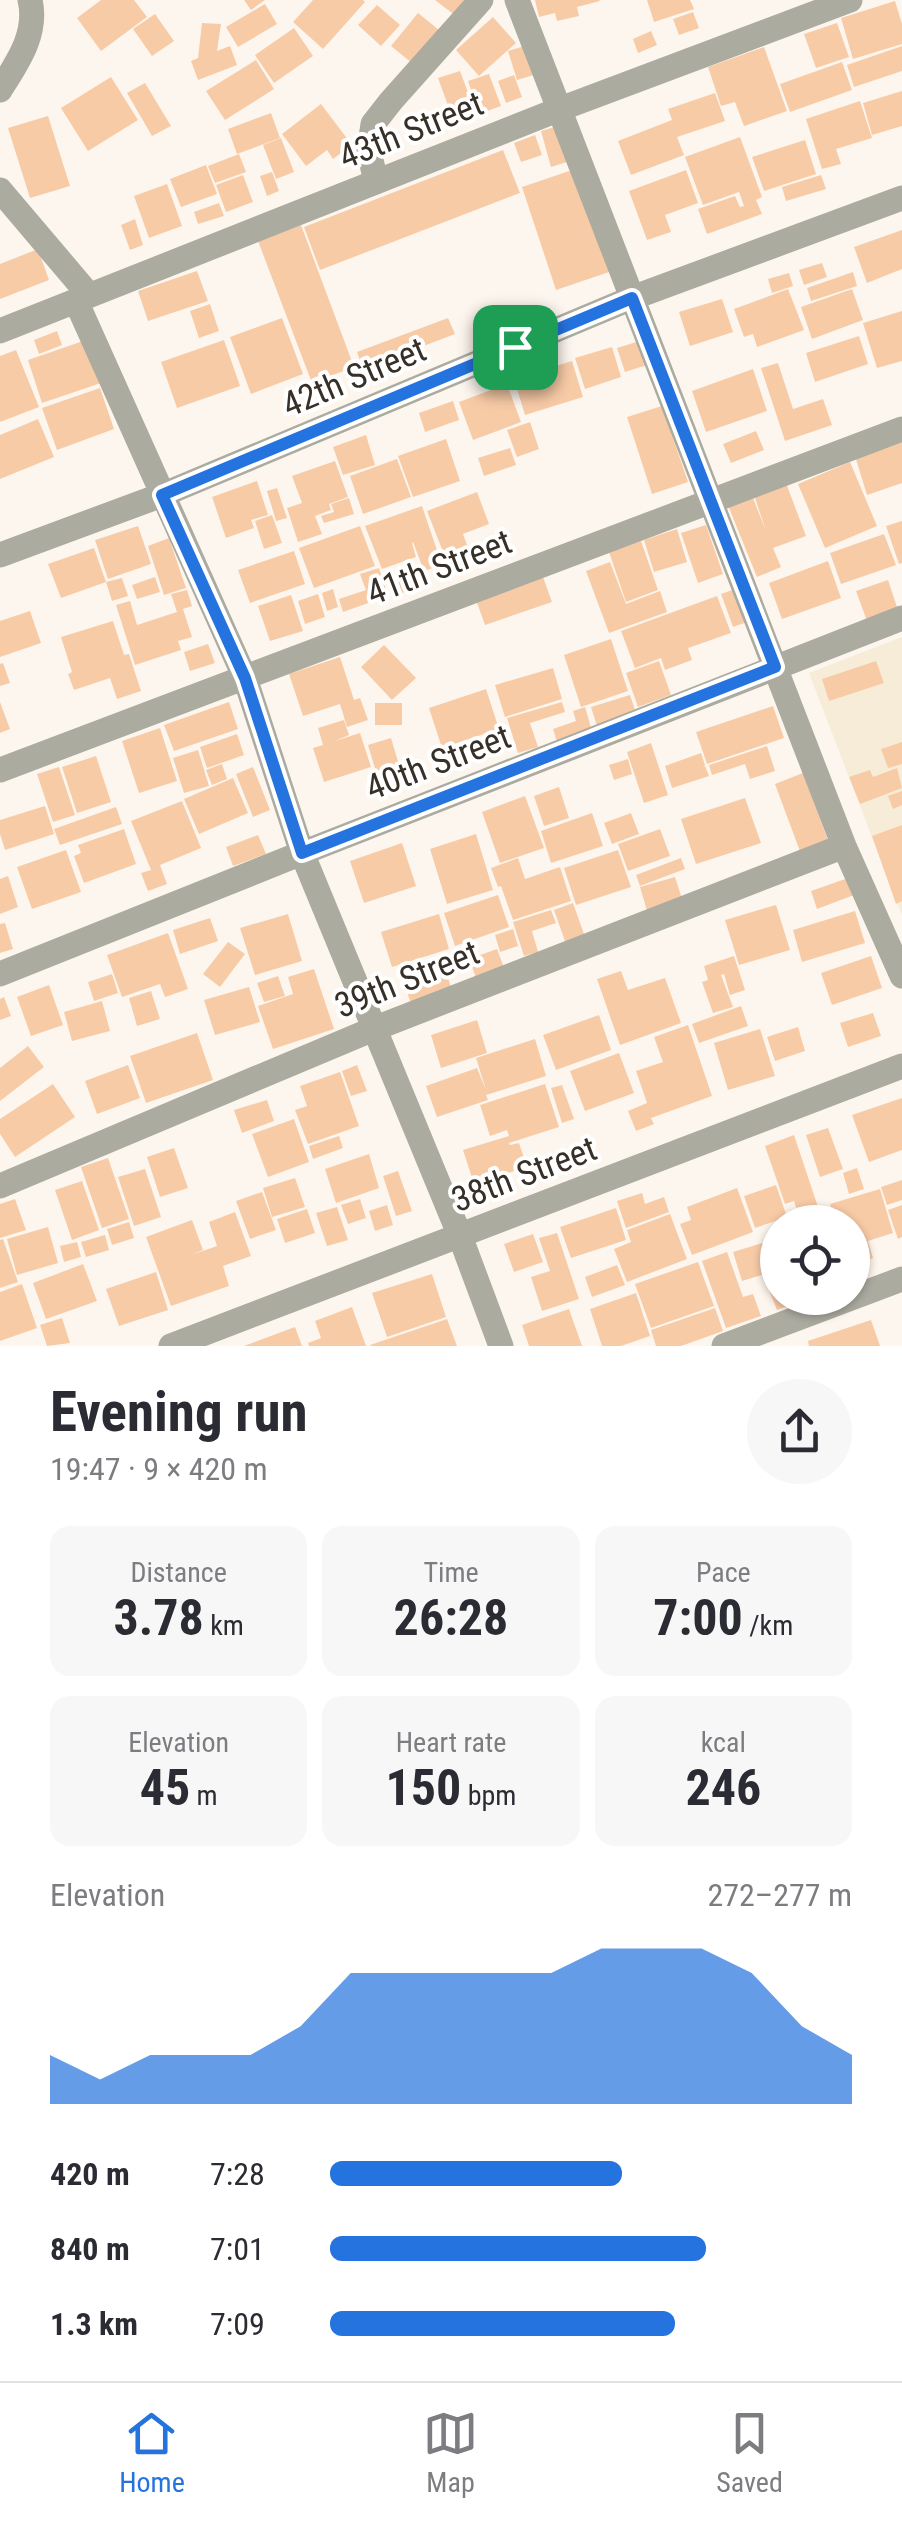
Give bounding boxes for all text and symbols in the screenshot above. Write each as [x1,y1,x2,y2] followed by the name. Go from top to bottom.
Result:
[333,83,489,178] street label: 43th Street
[473,305,558,390] pin
[488,320,543,375] icon: arrive
[276,329,432,426] street label: 42th Street
[361,521,517,614] street label: 41th Street
[360,716,516,809] street label: 40th Street
[329,932,485,1027] street label: 39th Street
[446,1128,602,1221] street label: 38th Street
[760,1205,870,1315] map controls
[760,1205,870,1315] button: locate
[747,1379,852,1484] button: share
[50,1380,308,1444] text: Evening run
[50,1450,268,1488] text: 19:47 · 9 × 420 m
[130,1556,227,1589] text: Distance
[423,1556,479,1589] text: Time
[696,1556,751,1589] text: Pace
[113,1589,204,1647] text: 3.78
[394,1589,508,1647] text: 26:28
[653,1589,743,1647] text: 7:00
[204,1609,244,1642] text: km
[743,1609,793,1642] text: /km
[128,1726,229,1759] text: Elevation
[396,1726,506,1759] text: Heart rate
[701,1726,746,1759] text: kcal
[140,1759,190,1817] text: 45
[386,1759,461,1817] text: 150
[685,1759,761,1817] text: 246
[190,1779,218,1812] text: m
[461,1779,516,1812] text: bpm
[50,1876,165,1914] text: Elevation
[707,1876,852,1914] text: 272–277 m
[50,2155,130,2193] text: 420 m
[210,2155,265,2193] text: 7:28
[50,2230,130,2268] text: 840 m
[210,2230,265,2268] text: 7:01
[50,2305,138,2343] text: 1.3 km
[210,2305,265,2343] text: 7:09
[119,2406,185,2499] tab: Home
[423,2406,478,2499] tab: Map
[716,2406,783,2499] tab: Saved

